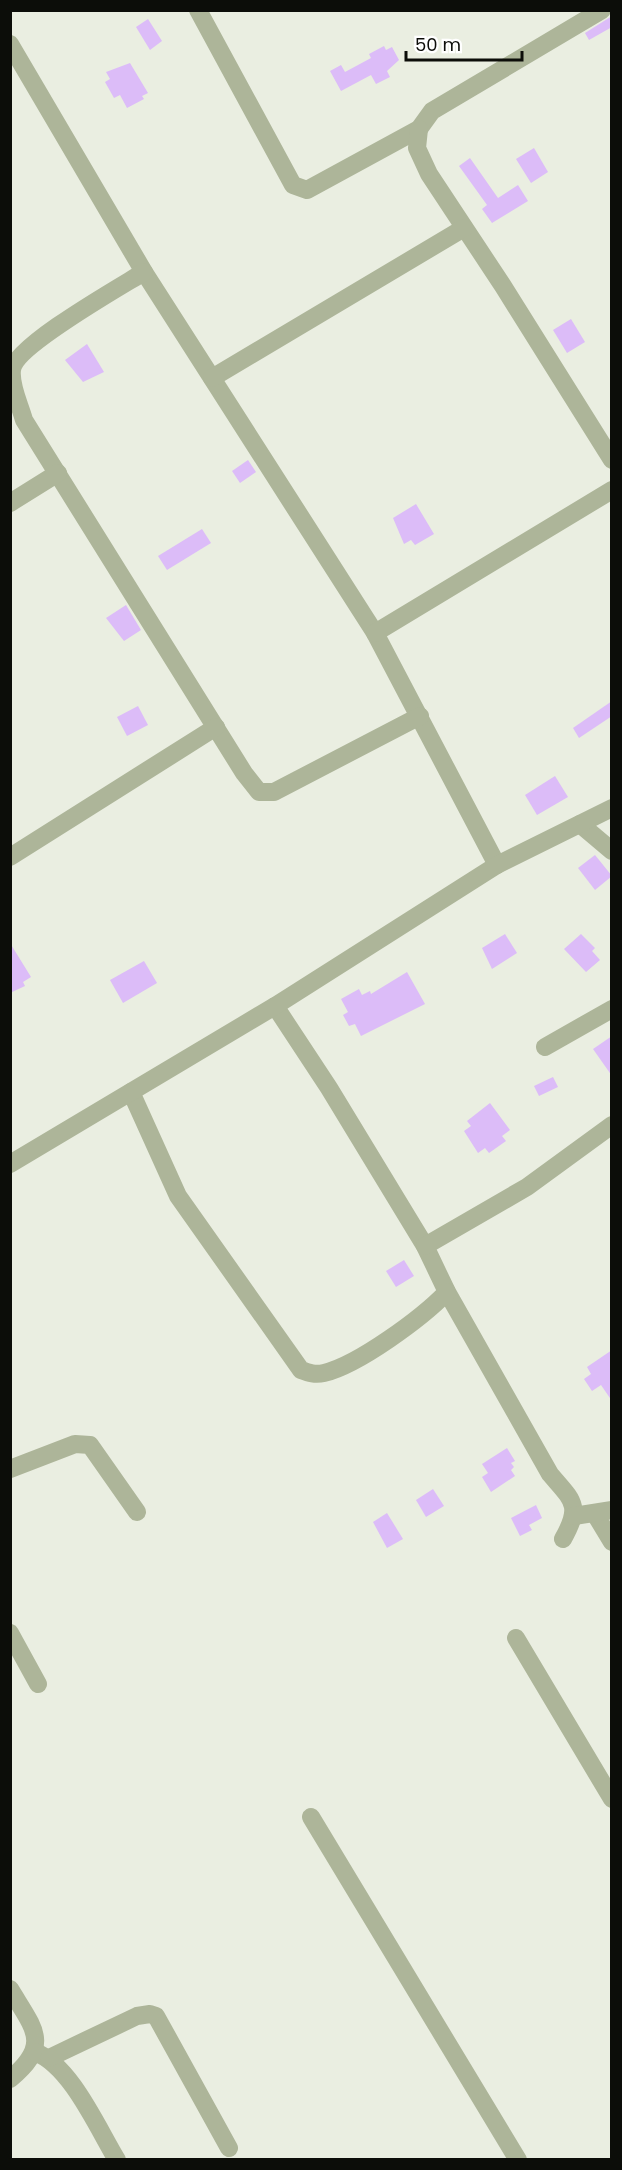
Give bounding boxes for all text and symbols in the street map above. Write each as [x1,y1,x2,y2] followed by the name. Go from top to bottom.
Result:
[406,24,522,62] scale bar
[415,32,461,57] text: 50 m

